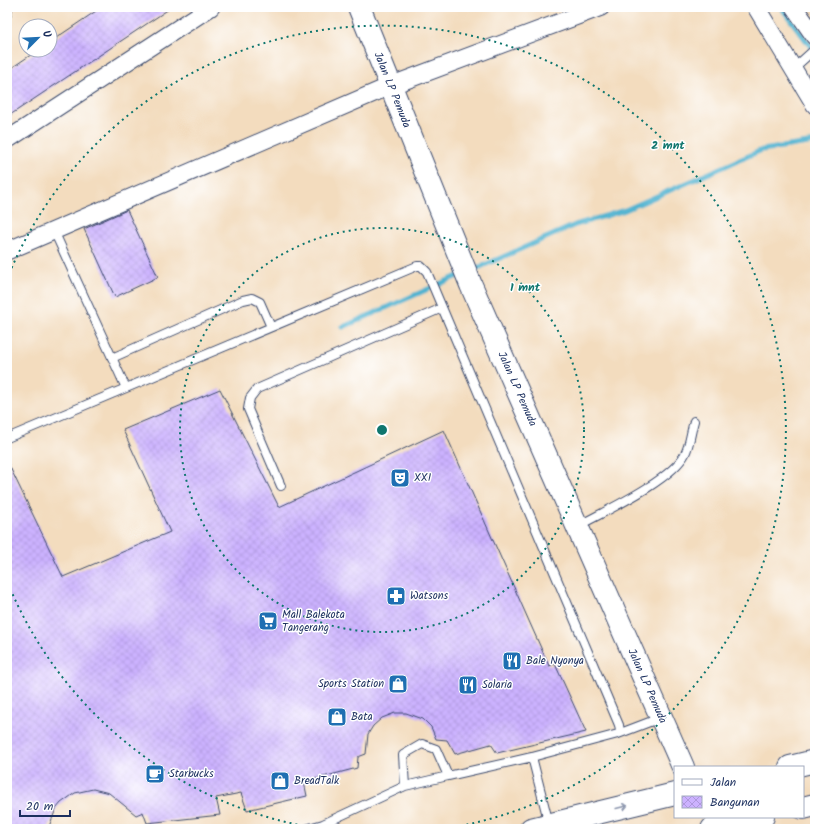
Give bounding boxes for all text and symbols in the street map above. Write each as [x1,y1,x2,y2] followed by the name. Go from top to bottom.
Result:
[18,18,58,58] north arrow
[37,28,56,41] text: U
[369,49,415,131] street label: Jalan LP Pemuda
[651,136,685,155] text: 2 mnt
[510,278,541,297] text: 1 mnt
[492,349,542,429] street label: Jalan LP Pemuda
[375,423,389,437] centre of rings
[389,467,411,489] theatre icon: XXI
[414,469,431,487] place label: XXI
[385,585,407,607] pharmacy icon: Watsons
[410,587,449,605] place label: Watsons
[282,606,345,637] place label: Mall Balekota Tangerang
[257,610,279,632] supermarket icon: Mall Balekota Tangerang
[622,646,672,726] street label: Jalan LP Pemuda
[501,650,523,672] restaurant icon: Bale Nyonya
[526,652,584,670] place label: Bale Nyonya
[387,673,409,695] shop icon: Sports Station
[457,674,479,696] restaurant icon: Solaria
[318,675,384,693] place label: Sports Station
[482,676,512,694] place label: Solaria
[326,706,348,728] shop icon: Bata
[351,708,373,726] place label: Bata
[144,763,166,785] cafe icon: Starbucks
[169,765,214,783] place label: Starbucks
[674,766,804,818] legend
[269,770,291,792] shop icon: BreadTalk
[294,772,340,790] place label: BreadTalk
[710,773,736,792] text: Jalan
[20,792,70,818] scale bar
[710,793,760,812] text: Bangunan
[26,797,54,816] text: 20 m
[615,803,628,811] one-way arrow

